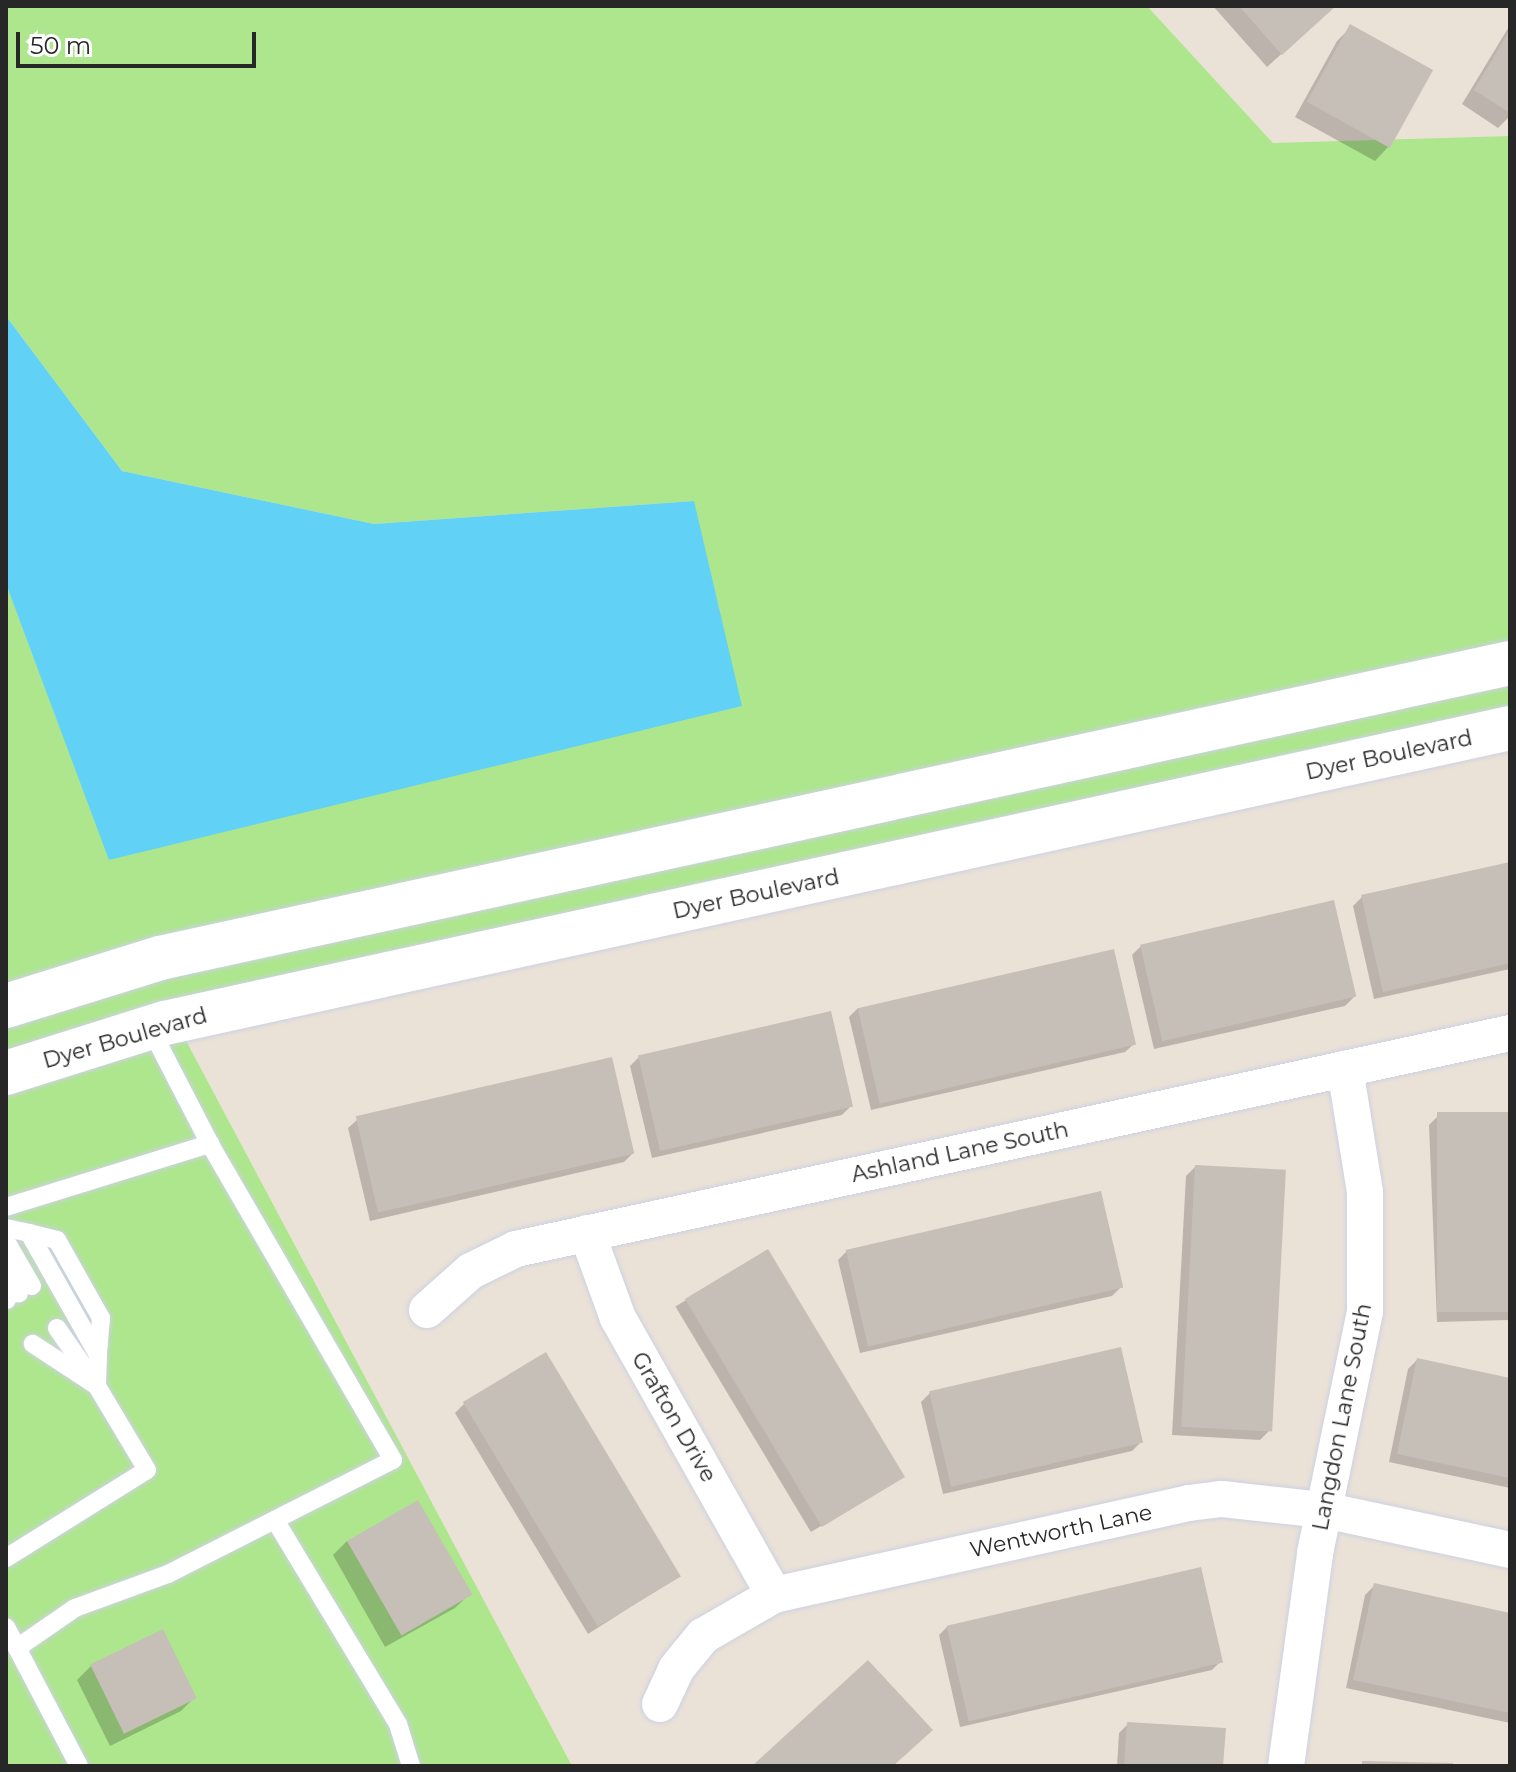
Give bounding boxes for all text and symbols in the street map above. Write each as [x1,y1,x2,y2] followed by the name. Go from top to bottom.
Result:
[20,16,260,66] scale bar
[30,31,91,60] text: 50 m
[1303,724,1475,786] street label: Dyer Boulevard
[670,863,842,925] street label: Dyer Boulevard
[40,1002,210,1074] street label: Dyer Boulevard
[849,1116,1071,1188] street label: Ashland Lane South
[1307,1301,1377,1533] street label: Langdon Lane South
[626,1347,722,1487] street label: Grafton Drive
[967,1499,1155,1563] street label: Wentworth Lane

